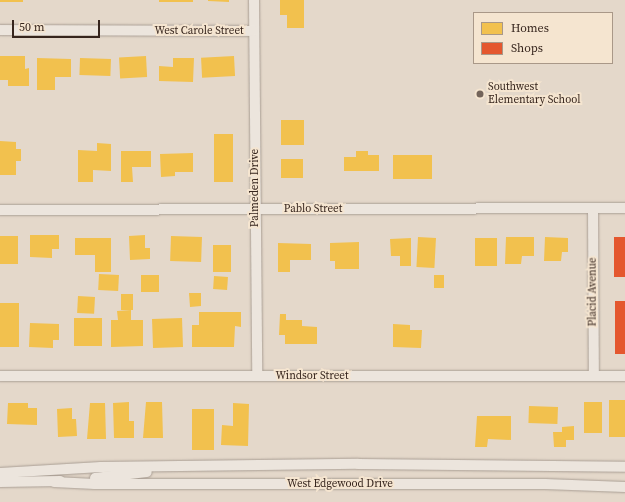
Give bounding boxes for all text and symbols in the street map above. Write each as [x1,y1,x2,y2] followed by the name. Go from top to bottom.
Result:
[14,12,102,38] scale bar
[473,12,613,64] legend
[19,19,45,35] text: 50 m
[511,20,549,36] text: Homes
[154,24,244,38] street label: West Carole Street
[511,40,543,56] text: Shops
[488,81,580,107] place label: Southwest Elementary School
[475,89,485,99] marker: Southwest Elementary School
[248,149,262,227] street label: Palmeden Drive
[284,202,342,216] street label: Pablo Street
[586,258,600,326] street label: Placid Avenue
[276,369,348,383] street label: Windsor Street
[287,477,393,491] street label: West Edgewood Drive

